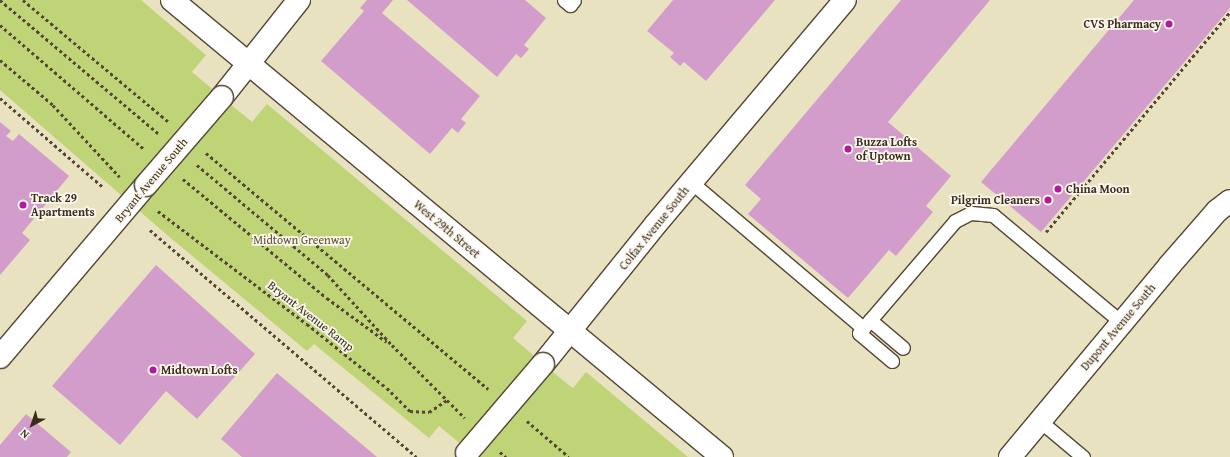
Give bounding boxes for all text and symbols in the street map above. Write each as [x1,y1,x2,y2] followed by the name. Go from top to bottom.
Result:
[1083,17,1161,31] place label: CVS Pharmacy
[1164,19,1174,29] marker: CVS Pharmacy
[111,135,191,225] street label: Bryant Avenue South
[856,135,917,163] place label: Buzza Lofts of Uptown
[843,144,853,154] marker: Buzza Lofts of Uptown
[1066,182,1130,196] place label: China Moon
[616,183,692,273] street label: Colfax Avenue South
[1053,184,1063,194] marker: China Moon
[31,191,95,219] place label: Track 29 Apartments
[951,193,1040,207] place label: Pilgrim Cleaners
[1043,195,1053,205] marker: Pilgrim Cleaners
[411,197,483,261] street label: West 29th Street
[18,200,28,210] marker: Track 29 Apartments
[253,233,351,247] park label: Midtown Greenway
[265,278,357,354] street label: Bryant Avenue Ramp
[1077,281,1159,373] street label: Dupont Avenue South
[161,363,238,377] place label: Midtown Lofts
[148,365,158,375] marker: Midtown Lofts
[12,405,52,445] north arrow
[16,426,32,443] text: N

